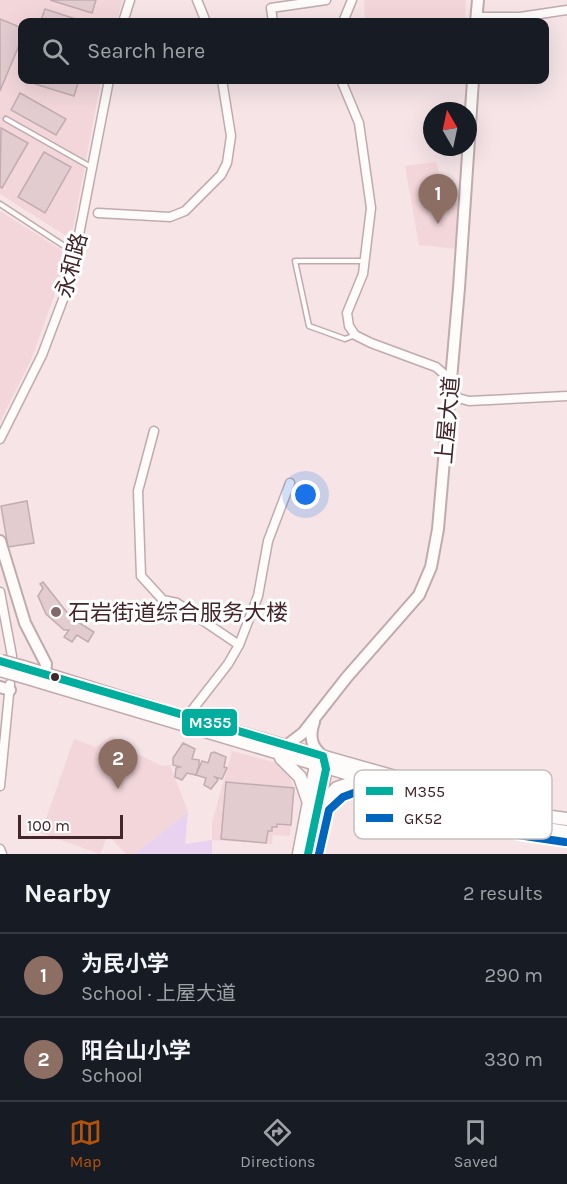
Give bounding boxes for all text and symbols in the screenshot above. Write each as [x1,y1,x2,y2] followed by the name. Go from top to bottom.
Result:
[18,18,549,84] search box
[39,35,72,68] icon: search
[87,38,205,64] text: Search here
[423,102,477,156] north arrow
[418,174,458,224] pin: 1
[51,230,93,301] street label: 永和路
[431,375,465,465] street label: 上屋大道
[291,480,320,509] your location
[68,600,288,626] place label: 石岩街道综合服务大楼
[49,605,63,619] marker: 石岩街道综合服务大楼
[49,671,61,683] unlabelled marker
[181,708,238,737] line badge: M355
[189,713,231,732] text: M355
[98,740,138,789] pin: 2
[354,770,552,839] legend
[404,782,445,801] text: M355
[404,809,442,828] text: GK52
[18,812,123,840] scale bar
[27,816,70,835] text: 100 m
[24,878,111,909] text: Nearby
[463,882,543,905] text: 2 results
[81,951,169,977] text: 为民小学
[40,964,47,987] text: 1
[484,964,543,987] text: 290 m
[81,982,236,1005] text: School · 上屋大道
[81,1038,191,1064] text: 阳台山小学
[37,1048,50,1071] text: 2
[484,1048,543,1071] text: 330 m
[81,1064,143,1087] text: School
[69,1116,102,1171] tab: Map
[240,1116,315,1171] tab: Directions
[454,1116,498,1171] tab: Saved

